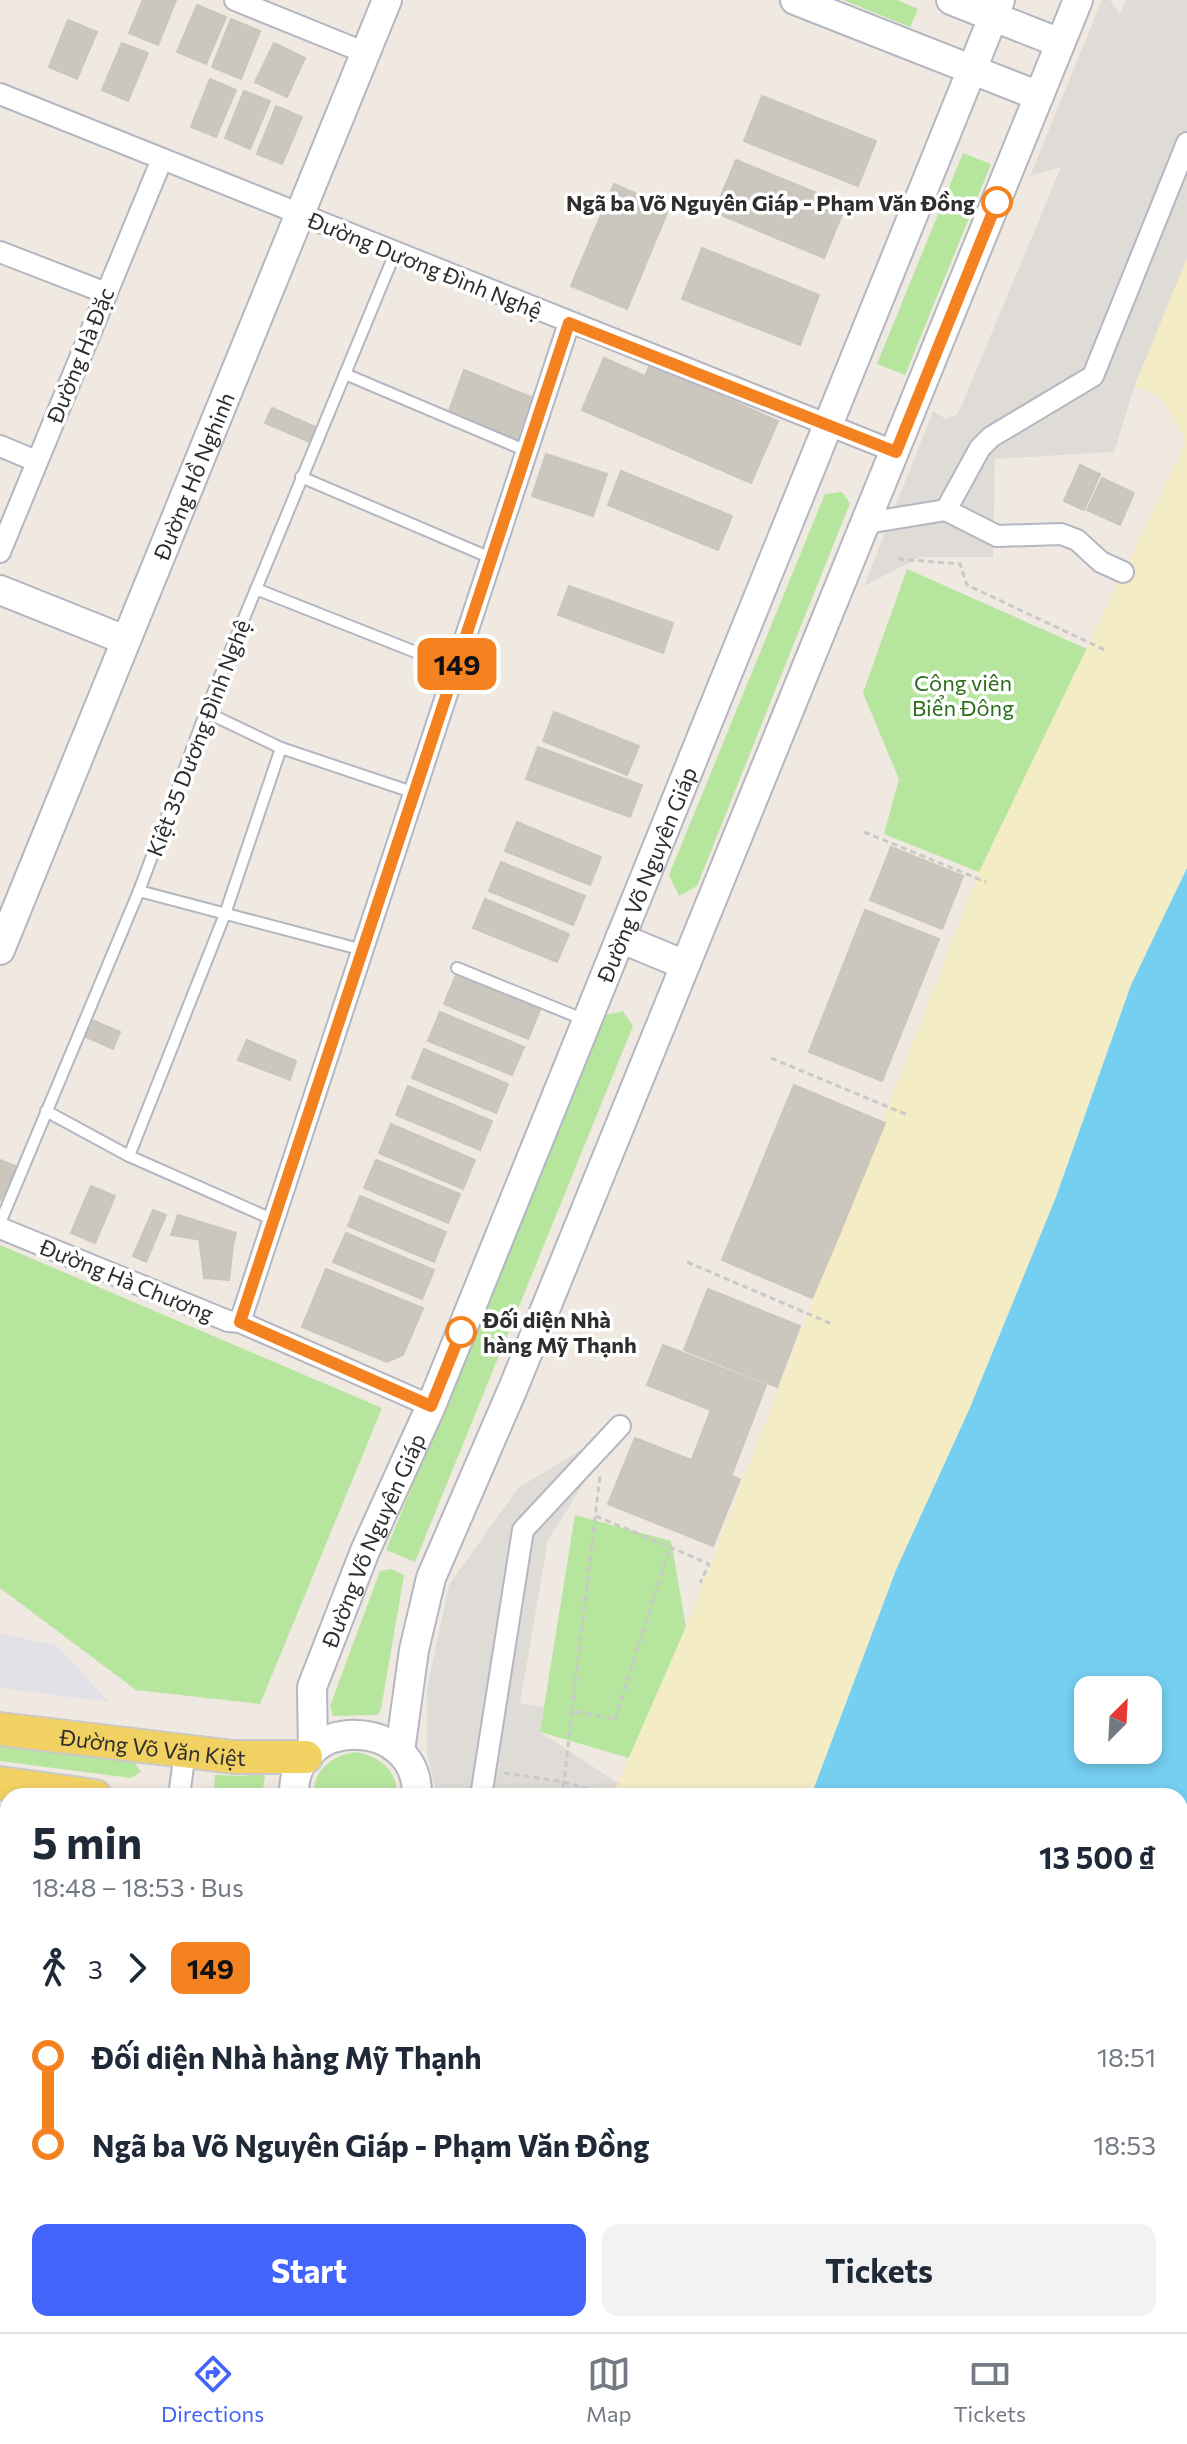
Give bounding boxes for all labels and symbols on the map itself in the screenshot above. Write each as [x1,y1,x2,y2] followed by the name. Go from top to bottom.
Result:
[982,187,1012,217] marker: Ngã ba Võ Nguyên Giáp - Phạm Văn Đồng
[566,189,975,216] place label: Ngã ba Võ Nguyên Giáp - Phạm Văn Đồng
[303,205,546,324] street label: Đường Dương Đình Nghệ
[40,283,119,427] street label: Đường Hà Đặc
[147,388,239,565] street label: Đường Hồ Nghinh
[140,616,256,860] street label: Kiệt 35 Dương Đình Nghệ
[411,638,503,690] line badge: 149
[912,669,1014,721] park label: Công viên Biển Đông
[590,762,702,987] street label: Đường Võ Nguyên Giáp
[35,1232,218,1327] street label: Đường Hà Chương
[482,1306,637,1358] place label: Đối diện Nhà hàng Mỹ Thạnh
[446,1317,476,1347] marker: Đối diện Nhà hàng Mỹ Thạnh
[315,1429,430,1652] street label: Đường Võ Nguyên Giáp
[1074,1676,1162,1764] north arrow
[58,1723,246,1771] street label: Đường Võ Văn Kiệt

